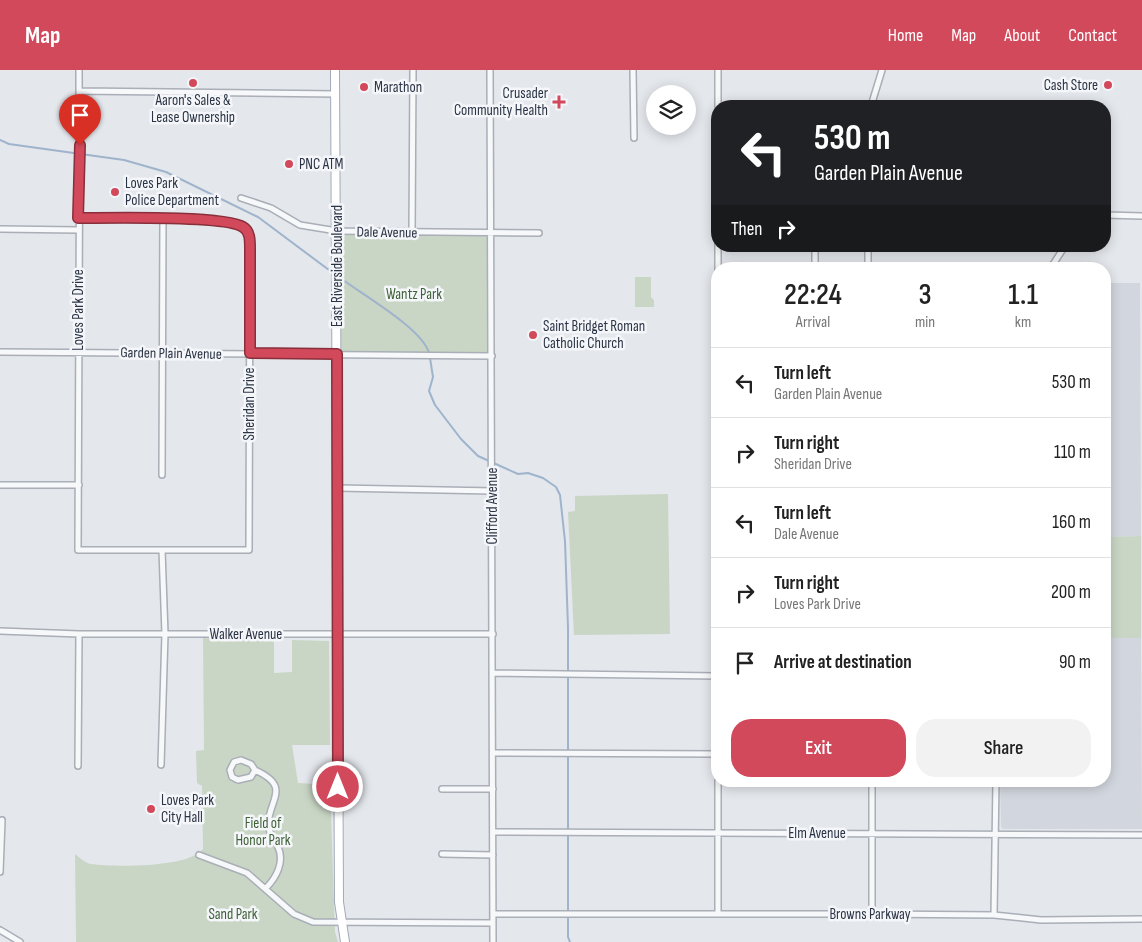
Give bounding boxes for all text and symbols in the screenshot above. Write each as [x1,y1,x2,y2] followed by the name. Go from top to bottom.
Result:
[25,21,60,50] text: Map
[888,25,923,46] text: Home
[951,25,976,46] text: Map
[1004,25,1040,46] text: About
[1068,25,1117,46] text: Contact
[1044,76,1098,95] place label: Cash Store
[187,77,199,89] marker: Aaron's Sales & Lease Ownership
[374,78,422,97] place label: Marathon
[1102,79,1114,91] marker: Cash Store
[358,81,370,93] marker: Marathon
[454,84,549,120] place label: Crusader Community Health
[646,85,696,135] map controls
[646,85,696,135] button: layers
[151,91,235,127] place label: Aaron's Sales & Lease Ownership
[59,94,101,145] pin
[552,95,566,109] marker: Crusader Community Health
[66,101,94,129] icon: arrive
[814,117,890,160] text: 530 m
[731,120,796,185] icon: left
[299,155,344,174] place label: PNC ATM
[283,158,295,170] marker: PNC ATM
[814,160,963,187] text: Garden Plain Avenue
[125,174,219,210] place label: Loves Park Police Department
[109,186,121,198] marker: Loves Park Police Department
[328,205,347,327] street label: East Riverside Boulevard
[772,215,800,243] icon: right
[731,218,762,241] text: Then
[356,222,418,243] street label: Dale Avenue
[69,269,88,351] street label: Loves Park Drive
[784,277,842,313] text: 22:24
[919,277,932,313] text: 3
[1008,277,1038,313] text: 1.1
[386,285,442,304] park label: Wantz Park
[796,313,830,332] text: Arrival
[915,313,935,332] text: min
[1015,313,1031,332] text: km
[543,317,645,353] place label: Saint Bridget Roman Catholic Church
[527,329,539,341] marker: Saint Bridget Roman Catholic Church
[120,343,222,364] street label: Garden Plain Avenue
[774,362,831,385] text: Turn left
[240,368,259,441] street label: Sheridan Drive
[731,369,759,397] icon: left
[1052,371,1091,394] text: 530 m
[774,385,882,404] text: Garden Plain Avenue
[774,432,839,455] text: Turn right
[731,439,759,467] icon: right
[1054,441,1091,464] text: 110 m
[774,455,852,474] text: Sheridan Drive
[483,467,502,545] street label: Clifford Avenue
[774,502,831,525] text: Turn left
[731,509,759,537] icon: left
[1052,511,1091,534] text: 160 m
[774,525,839,544] text: Dale Avenue
[774,572,839,595] text: Turn right
[731,579,759,607] icon: right
[1051,581,1091,604] text: 200 m
[774,595,861,614] text: Loves Park Drive
[210,625,282,644] street label: Walker Avenue
[731,649,759,677] icon: arrive
[774,651,912,674] text: Arrive at destination
[1059,651,1091,674] text: 90 m
[731,719,906,777] button: Exit
[916,719,1091,777] button: Share
[311,760,363,812] position arrow
[161,791,214,827] place label: Loves Park City Hall
[145,803,157,815] marker: Loves Park City Hall
[235,814,291,850] park label: Field of Honor Park
[788,824,846,843] street label: Elm Avenue
[208,905,258,924] park label: Sand Park
[829,905,911,924] street label: Browns Parkway

